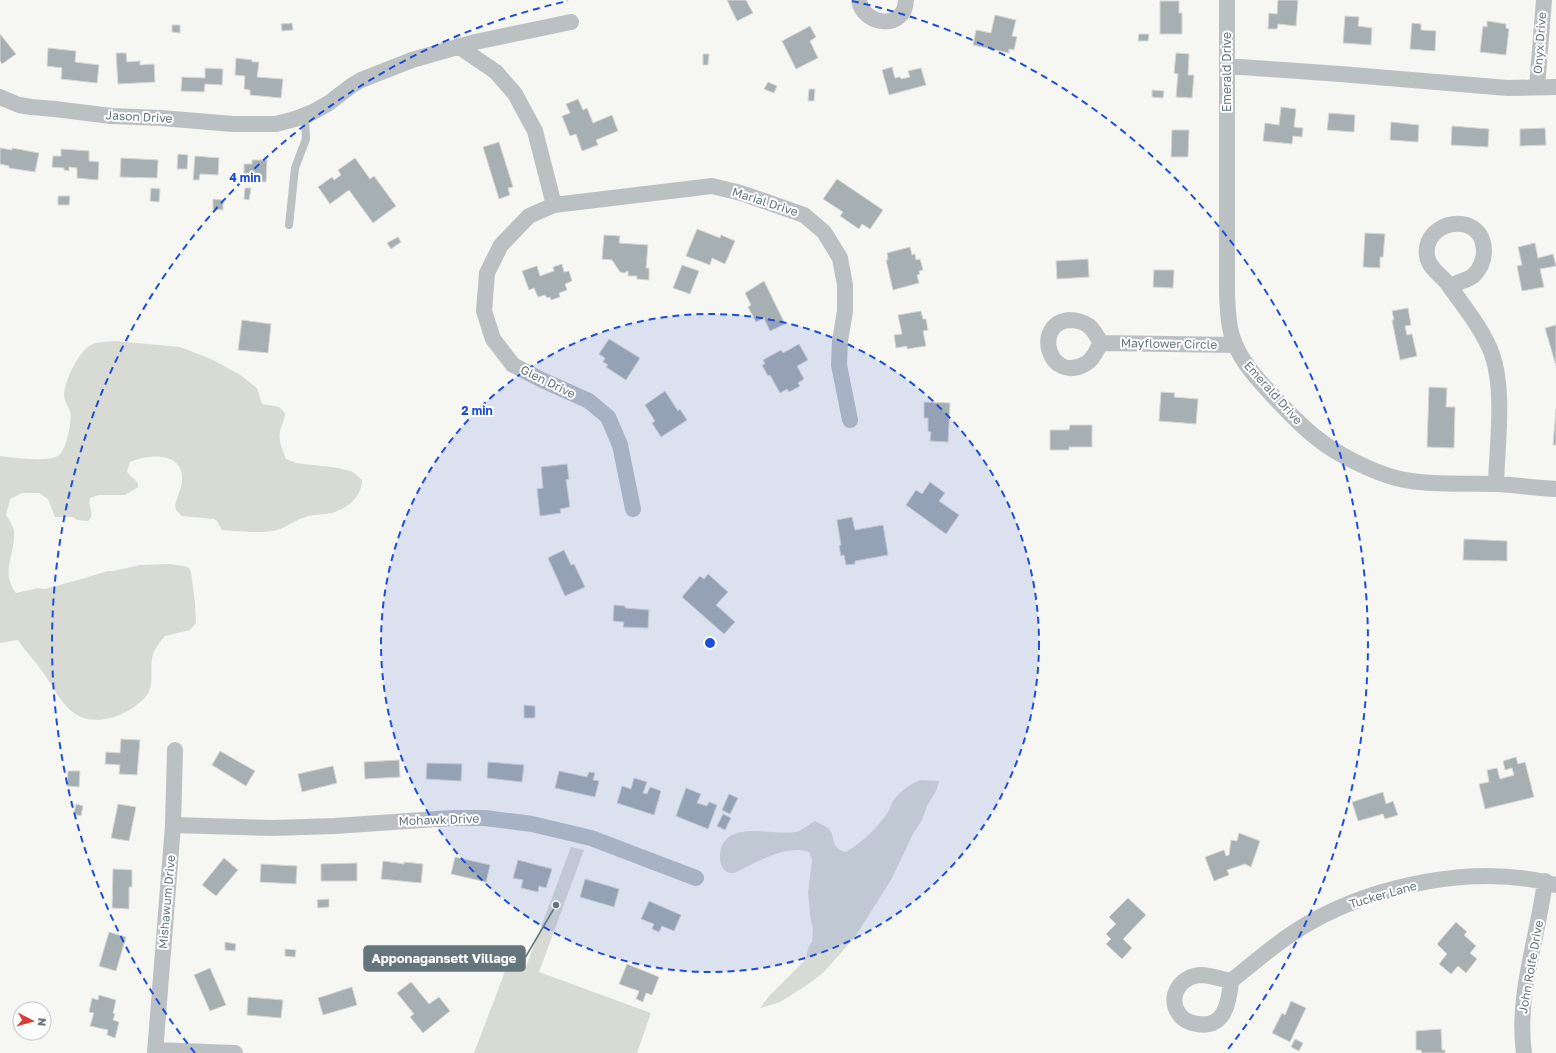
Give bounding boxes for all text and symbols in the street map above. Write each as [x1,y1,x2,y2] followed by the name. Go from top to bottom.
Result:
[1530,11,1549,75] street label: Onyx Drive
[1219,32,1234,112] street label: Emerald Drive
[105,107,173,126] street label: Jason Drive
[229,170,261,185] text: 4 min
[730,184,800,219] street label: Marial Drive
[1121,335,1217,352] street label: Mayflower Circle
[1241,358,1306,427] street label: Emerald Drive
[518,362,578,401] street label: Glen Drive
[461,403,493,418] text: 2 min
[703,636,717,650] centre of rings
[398,811,480,828] street label: Mohawk Drive
[155,854,178,950] street label: Mishawum Drive
[1347,878,1418,911] street label: Tucker Lane
[1515,919,1546,1015] street label: John Rolfe Drive
[364,946,525,971] callout: Apponagansett Village
[372,950,517,966] text: Apponagansett Village
[12,1001,52,1041] north arrow
[36,1017,49,1027] text: N

